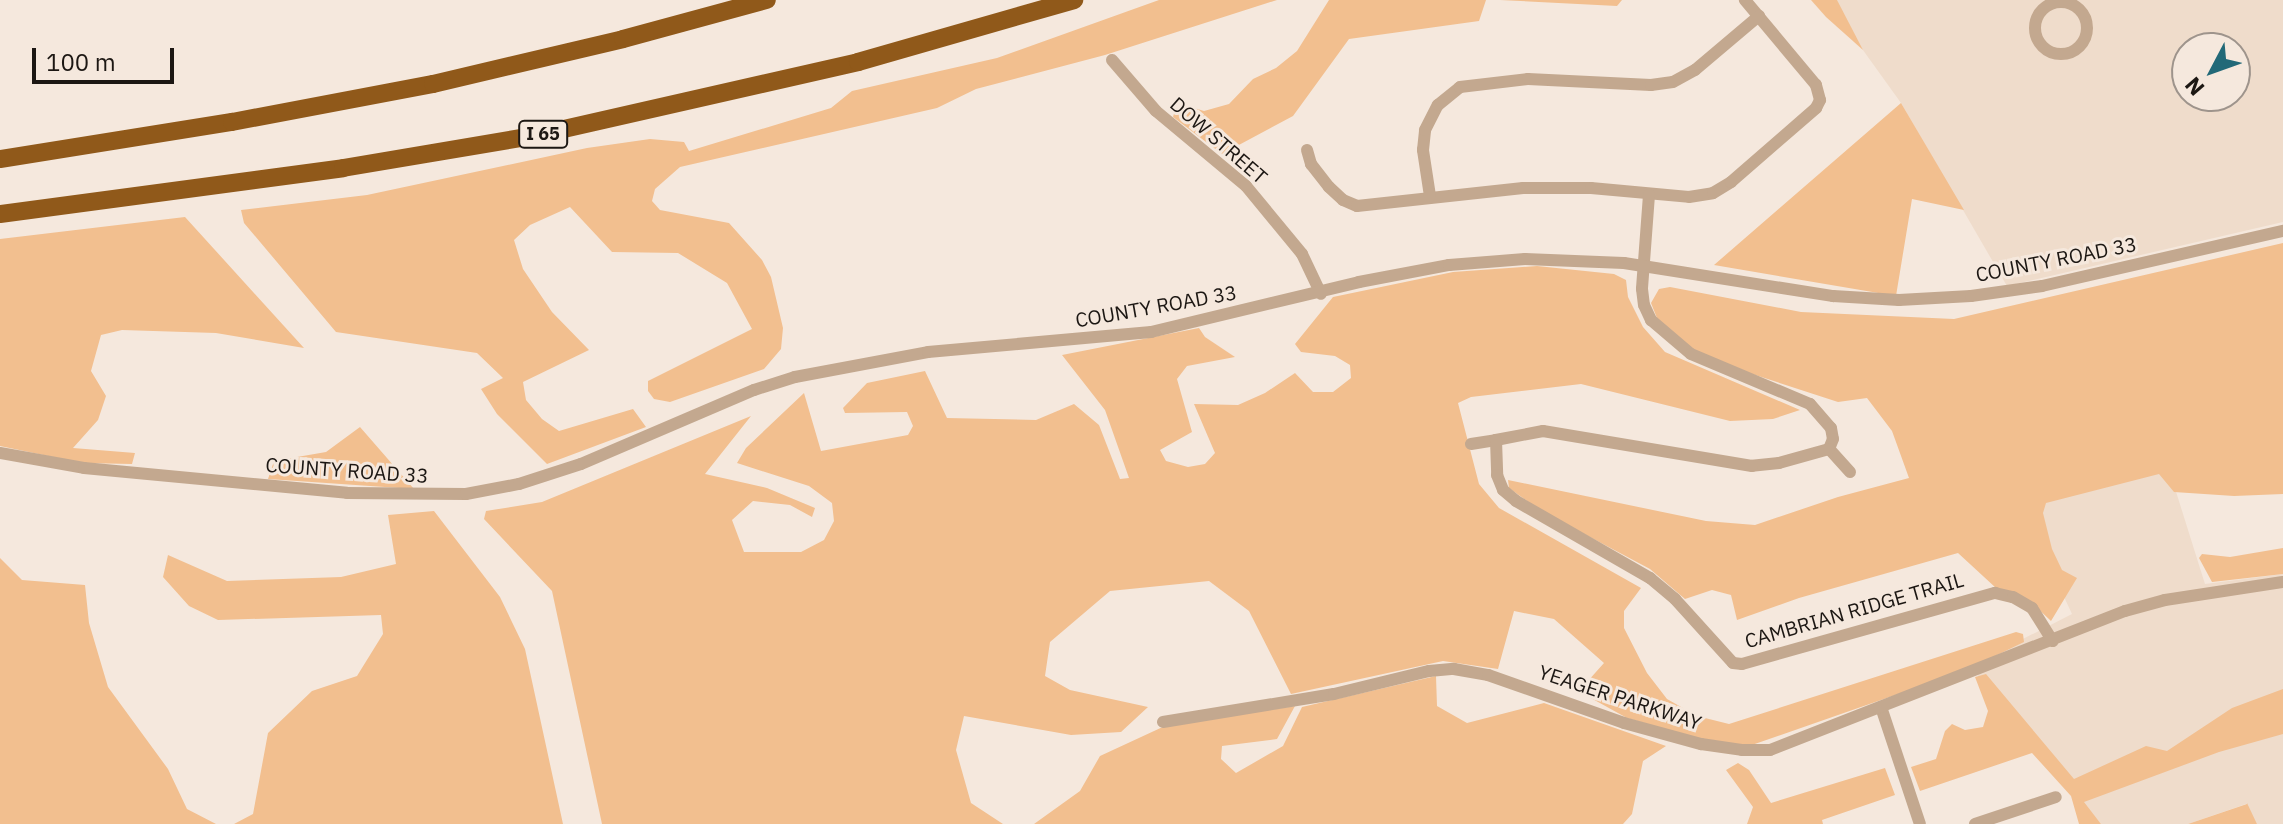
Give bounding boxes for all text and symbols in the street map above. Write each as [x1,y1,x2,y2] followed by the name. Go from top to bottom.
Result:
[36,32,178,82] scale bar
[2171,32,2251,112] north arrow
[46,46,116,78] text: 100 m
[2178,71,2210,102] text: N
[1166,91,1272,189] street label: DOW STREET
[517,120,569,148] road number: I 65
[1973,232,2139,286] street label: COUNTY ROAD 33
[1073,280,1239,332] street label: COUNTY ROAD 33
[265,452,429,488] street label: COUNTY ROAD 33
[1742,567,1966,653] street label: CAMBRIAN RIDGE TRAIL
[1536,659,1704,735] street label: YEAGER PARKWAY

